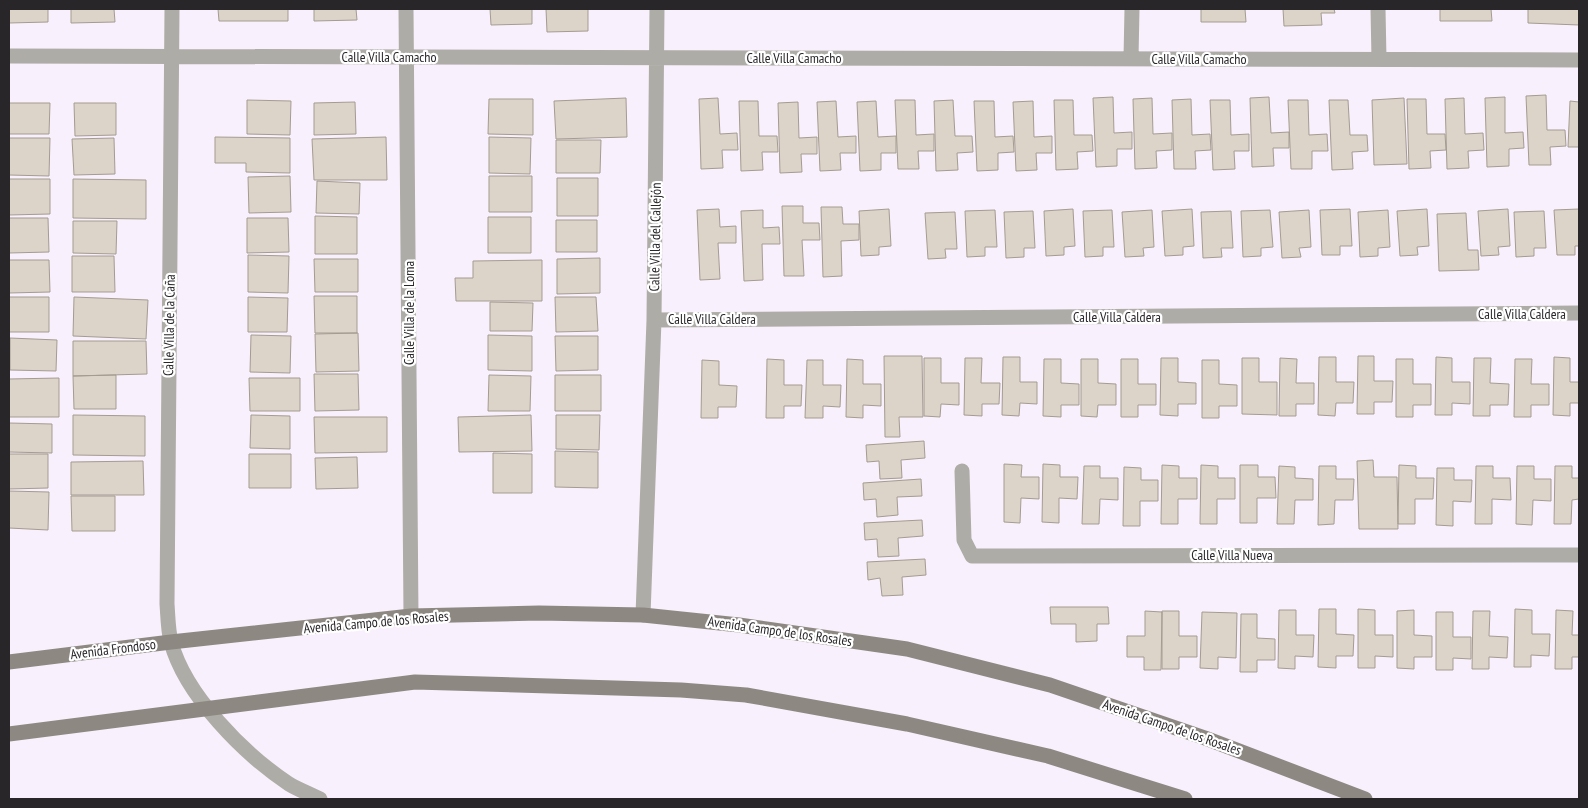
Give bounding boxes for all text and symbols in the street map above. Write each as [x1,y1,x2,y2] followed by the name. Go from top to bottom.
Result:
[341,48,437,66] street label: Calle Villa Camacho
[746,49,842,67] street label: Calle Villa Camacho
[1151,50,1247,68] street label: Calle Villa Camacho
[645,182,665,292] street label: Calle Villa del Callejón
[400,261,418,365] street label: Calle Villa de la Loma
[159,274,179,376] street label: Calle Villa de la Caña
[1478,305,1566,323] street label: Calle Villa Caldera
[1073,308,1161,326] street label: Calle Villa Caldera
[668,310,756,328] street label: Calle Villa Caldera
[1191,546,1273,564] street label: Calle Villa Nueva
[303,607,449,637] street label: Avenida Campo de los Rosales
[707,612,854,650] street label: Avenida Campo de los Rosales
[69,635,157,663] street label: Avenida Frondoso
[1100,695,1244,759] street label: Avenida Campo de los Rosales

